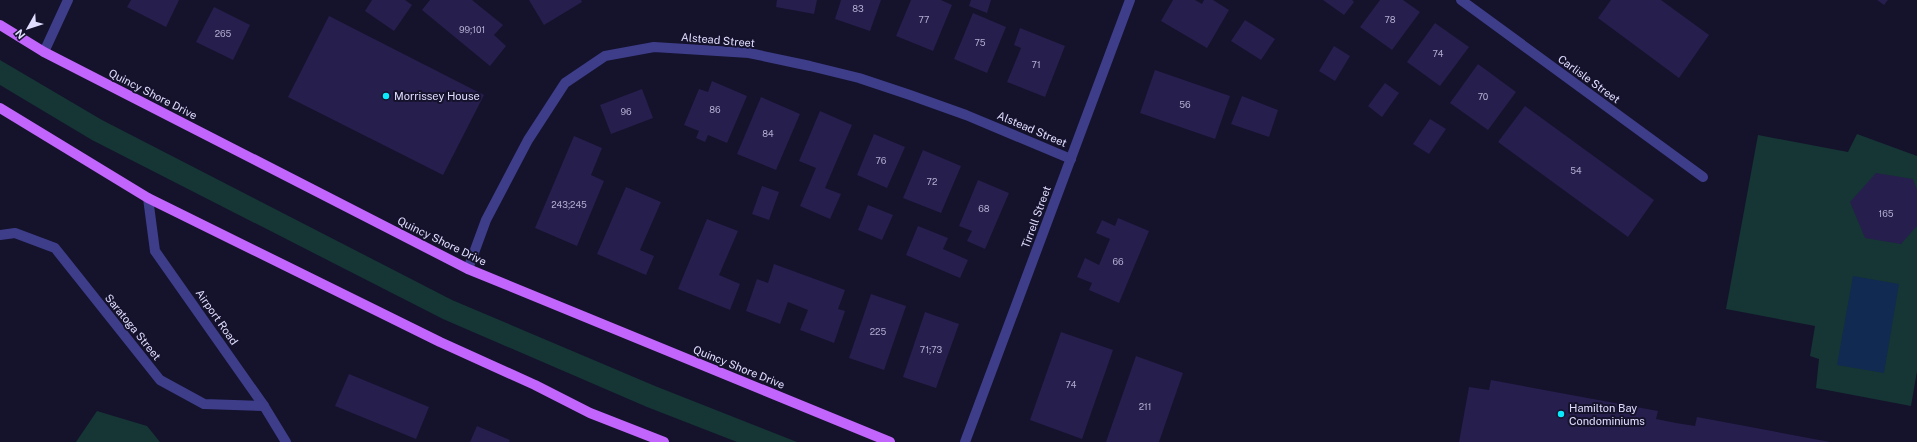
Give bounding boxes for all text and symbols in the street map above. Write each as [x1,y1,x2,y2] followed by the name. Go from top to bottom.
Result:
[852,3,864,14] house number: 83
[8,8,48,48] north arrow
[919,14,929,25] house number: 77
[1384,14,1396,25] house number: 78
[459,24,485,35] house number: 99;101
[13,27,28,41] text: N
[215,28,232,39] house number: 265
[681,31,755,49] street label: Alstead Street
[974,37,986,48] house number: 75
[1433,48,1444,59] house number: 74
[1556,53,1622,105] street label: Carlisle Street
[1031,59,1041,70] house number: 71
[107,67,199,121] street label: Quincy Shore Drive
[394,90,480,102] place label: Morrissey House
[381,91,391,101] marker: Morrissey House
[1478,91,1489,102] house number: 70
[1179,99,1191,110] house number: 56
[709,104,721,115] house number: 86
[620,106,632,117] house number: 96
[996,109,1068,149] street label: Alstead Street
[762,128,774,139] house number: 84
[876,155,887,166] house number: 76
[1570,165,1582,176] house number: 54
[927,176,937,187] house number: 72
[1019,184,1053,250] street label: Tirrell Street
[551,199,587,210] house number: 243;245
[978,203,990,214] house number: 68
[1878,208,1894,219] house number: 165
[396,214,488,268] street label: Quincy Shore Drive
[1112,256,1124,267] house number: 66
[193,287,241,347] street label: Airport Road
[103,292,163,362] street label: Saratoga Street
[870,326,886,337] house number: 225
[692,343,786,391] street label: Quincy Shore Drive
[920,344,942,355] house number: 71;73
[1066,379,1077,390] house number: 74
[1139,401,1151,412] house number: 211
[1569,402,1645,427] place label: Hamilton Bay Condominiums
[1556,409,1566,419] marker: Hamilton Bay Condominiums

